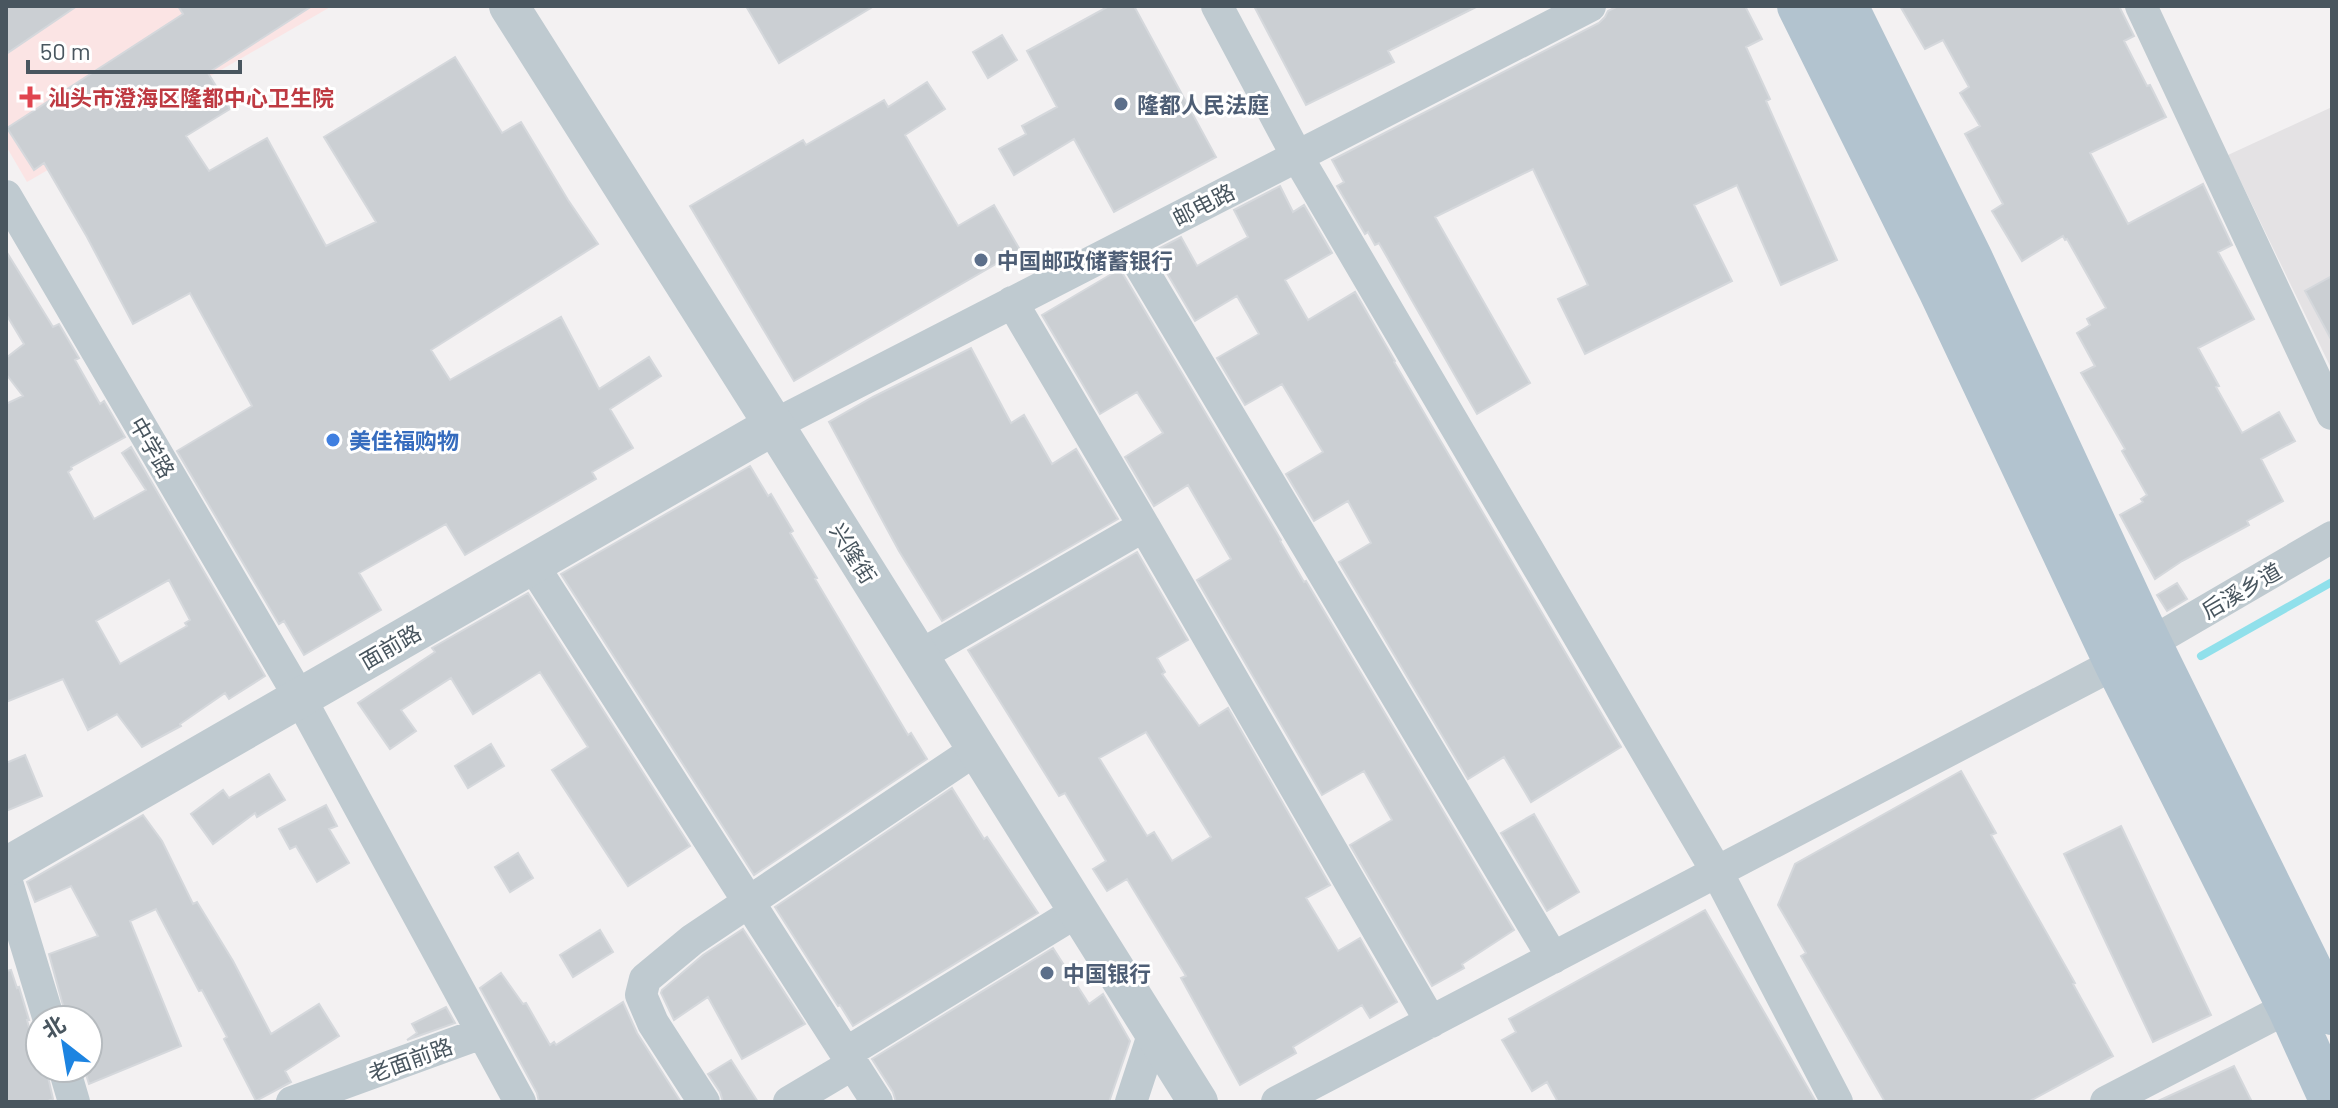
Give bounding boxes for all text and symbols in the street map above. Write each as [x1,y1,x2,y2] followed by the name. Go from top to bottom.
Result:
[28,24,240,74] scale bar
[40,36,91,65] text: 50 m
[48,84,334,110] place label: 汕头市澄海区隆都中心卫生院
[19,86,41,108] marker: 汕头市澄海区隆都中心卫生院
[1137,91,1269,117] place label: 隆都人民法庭
[1112,95,1130,113] marker: 隆都人民法庭
[1168,177,1238,231] street label: 邮电路
[997,247,1173,273] place label: 中国邮政储蓄银行
[972,251,990,269] marker: 中国邮政储蓄银行
[125,412,181,482] street label: 中学路
[349,427,459,453] place label: 美佳福购物
[324,431,342,449] marker: 美佳福购物
[825,518,883,588] street label: 兴隆街
[2196,557,2286,623] street label: 后溪乡道
[355,618,425,674] street label: 面前路
[1063,960,1151,986] place label: 中国银行
[1038,964,1056,982] marker: 中国银行
[24,1004,104,1084] north arrow
[37,1009,69,1043] text: 北
[364,1032,456,1086] street label: 老面前路

